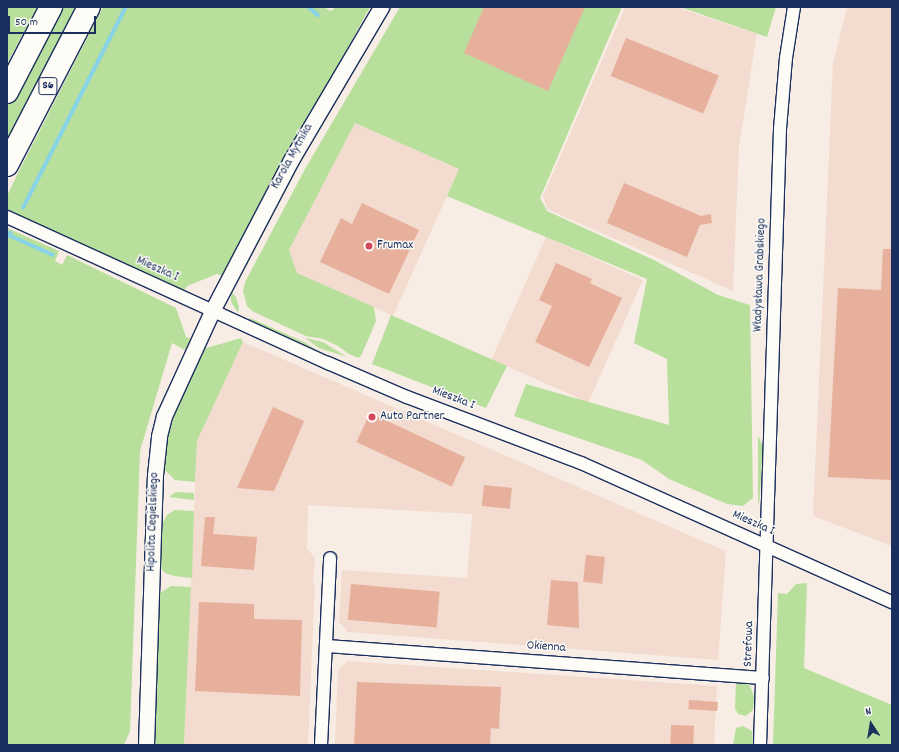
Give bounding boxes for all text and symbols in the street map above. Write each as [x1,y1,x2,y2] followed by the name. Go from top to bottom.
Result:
[10,8,98,34] scale bar
[15,14,38,31] text: 50 m
[38,76,58,96] road number: S6
[269,122,317,192] street label: Karola Mytnika
[751,218,771,332] street label: Władysława Grabskiego
[377,238,413,254] place label: Frumax
[364,241,374,251] marker: Frumax
[133,254,181,286] street label: Mieszka I
[429,384,477,414] street label: Mieszka I
[380,409,444,425] place label: Auto Partner
[367,412,377,422] marker: Auto Partner
[144,472,164,572] street label: Hipolita Cegielskiego
[729,508,777,540] street label: Mieszka I
[741,621,759,667] street label: Strefowa
[526,639,566,657] street label: Okienna
[851,704,891,744] north arrow
[864,704,873,721] text: N

